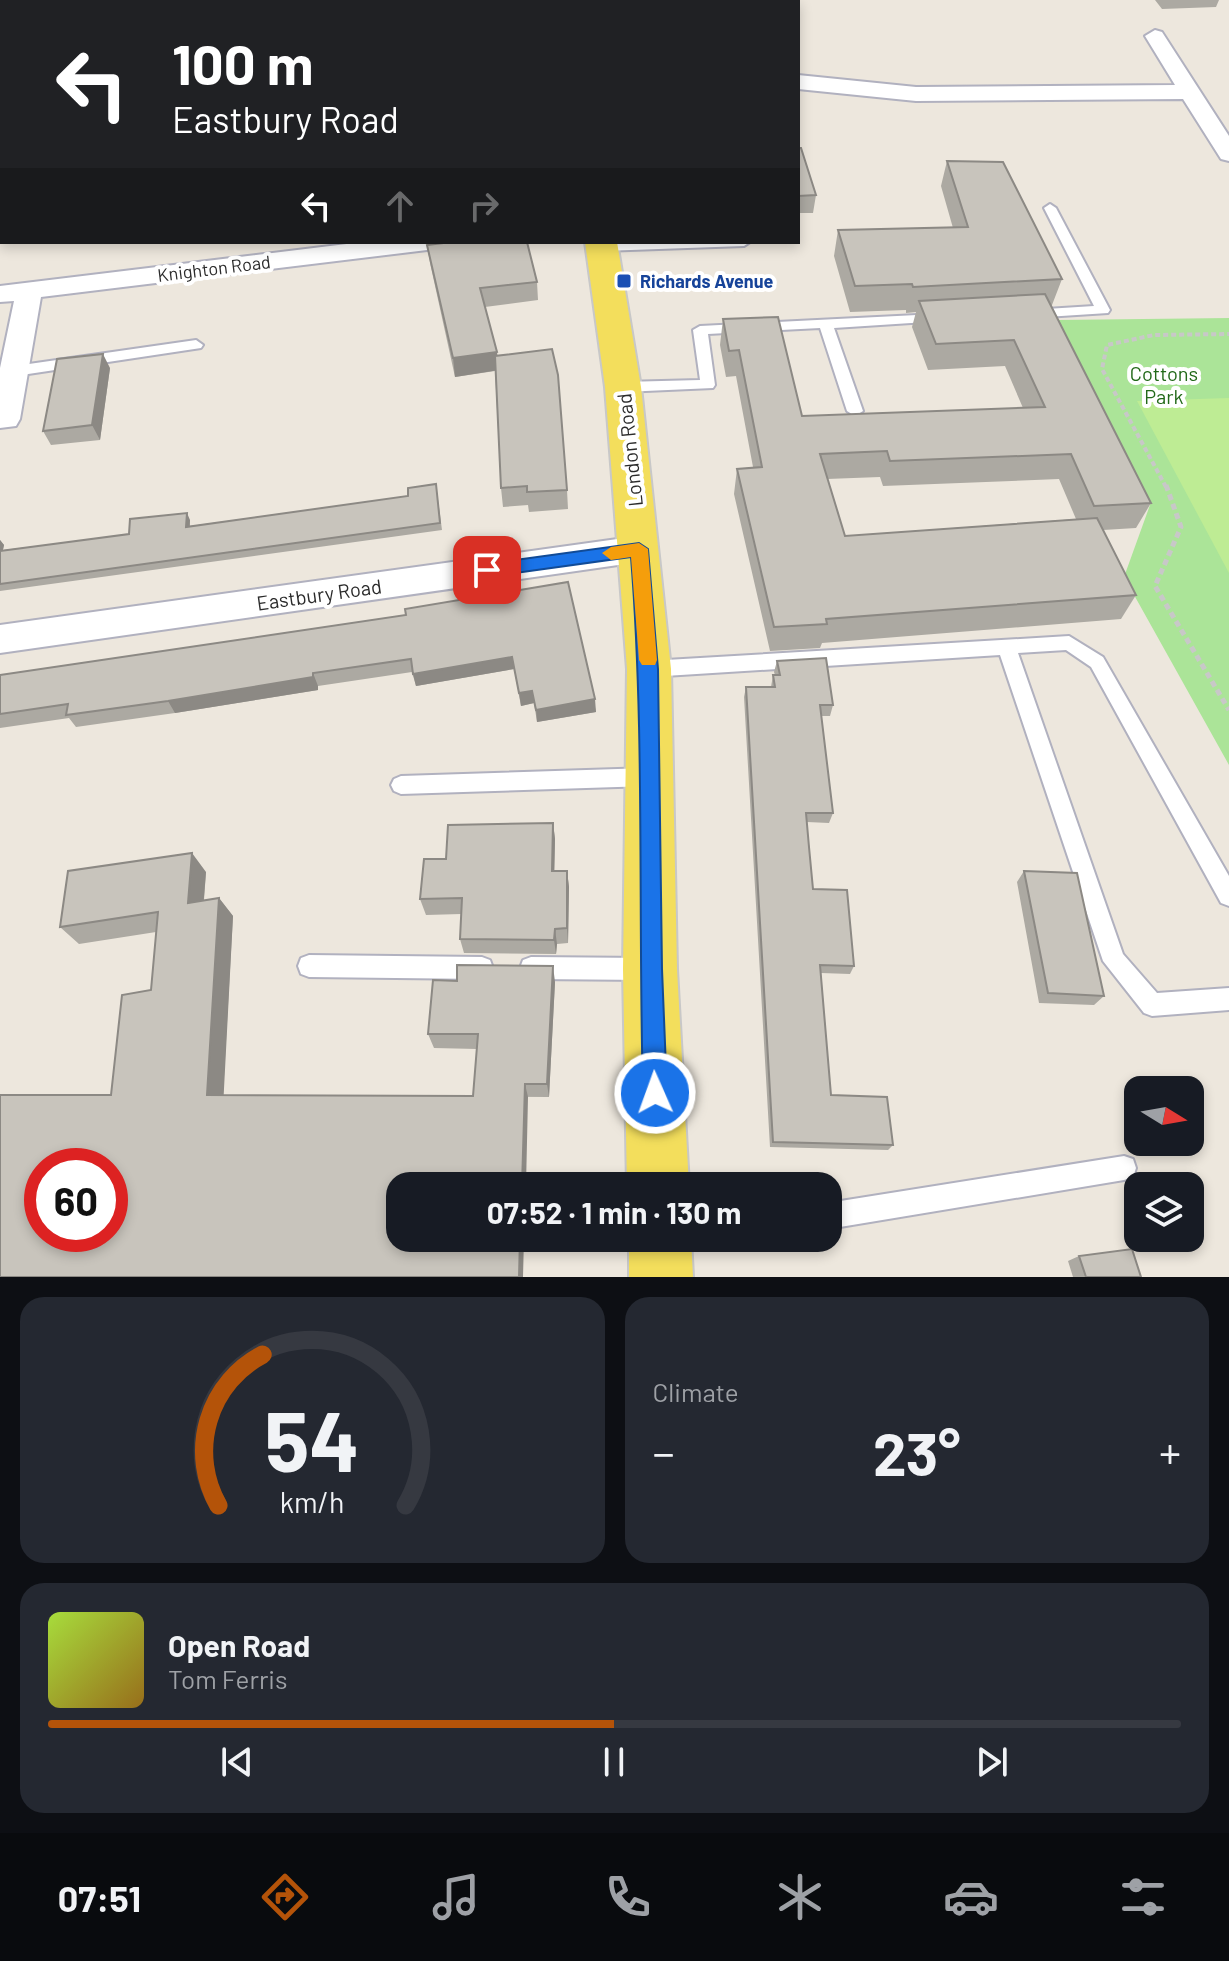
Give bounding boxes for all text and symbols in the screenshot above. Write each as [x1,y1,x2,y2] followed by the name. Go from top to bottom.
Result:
[172,29,314,96] text: 100 m
[40,32,144,136] icon: left
[172,97,399,140] text: Eastbury Road
[294,184,338,228] icon: left
[378,184,422,228] icon: ahead
[462,184,506,228] icon: right
[156,250,272,286] street label: Knighton Road
[640,270,774,292] place label: Richards Avenue
[615,272,633,290] marker: Richards Avenue
[1130,361,1198,408] park label: Cottons Park
[611,392,647,508] street label: London Road
[453,536,521,604] pin
[465,548,509,592] icon: arrive
[255,573,383,615] street label: Eastbury Road
[613,1051,697,1135] position arrow
[1124,1076,1204,1156] north arrow
[1124,1076,1204,1252] map controls
[24,1148,128,1252] speed limit sign: 60
[1124,1172,1204,1252] button: layers
[487,1194,741,1230] text: 07:52 · 1 min · 130 m
[653,1376,739,1407] text: Climate
[265,1389,360,1489] text: 54
[873,1416,961,1488] text: 23°
[653,1425,675,1478] text: −
[1159,1425,1181,1478] text: +
[280,1484,345,1519] text: km/h
[168,1627,310,1663] text: Open Road
[168,1663,288,1694] text: Tom Ferris
[215,1740,259,1784] icon: previous
[592,1740,636,1784] icon: pause
[970,1740,1014,1784] icon: next
[257,1869,313,1925] icon: directions
[428,1869,484,1925] icon: music
[600,1869,656,1925] icon: phone
[772,1869,828,1925] icon: climate
[943,1869,999,1925] icon: car
[1115,1869,1171,1925] icon: filters
[58,1876,141,1919] text: 07:51

